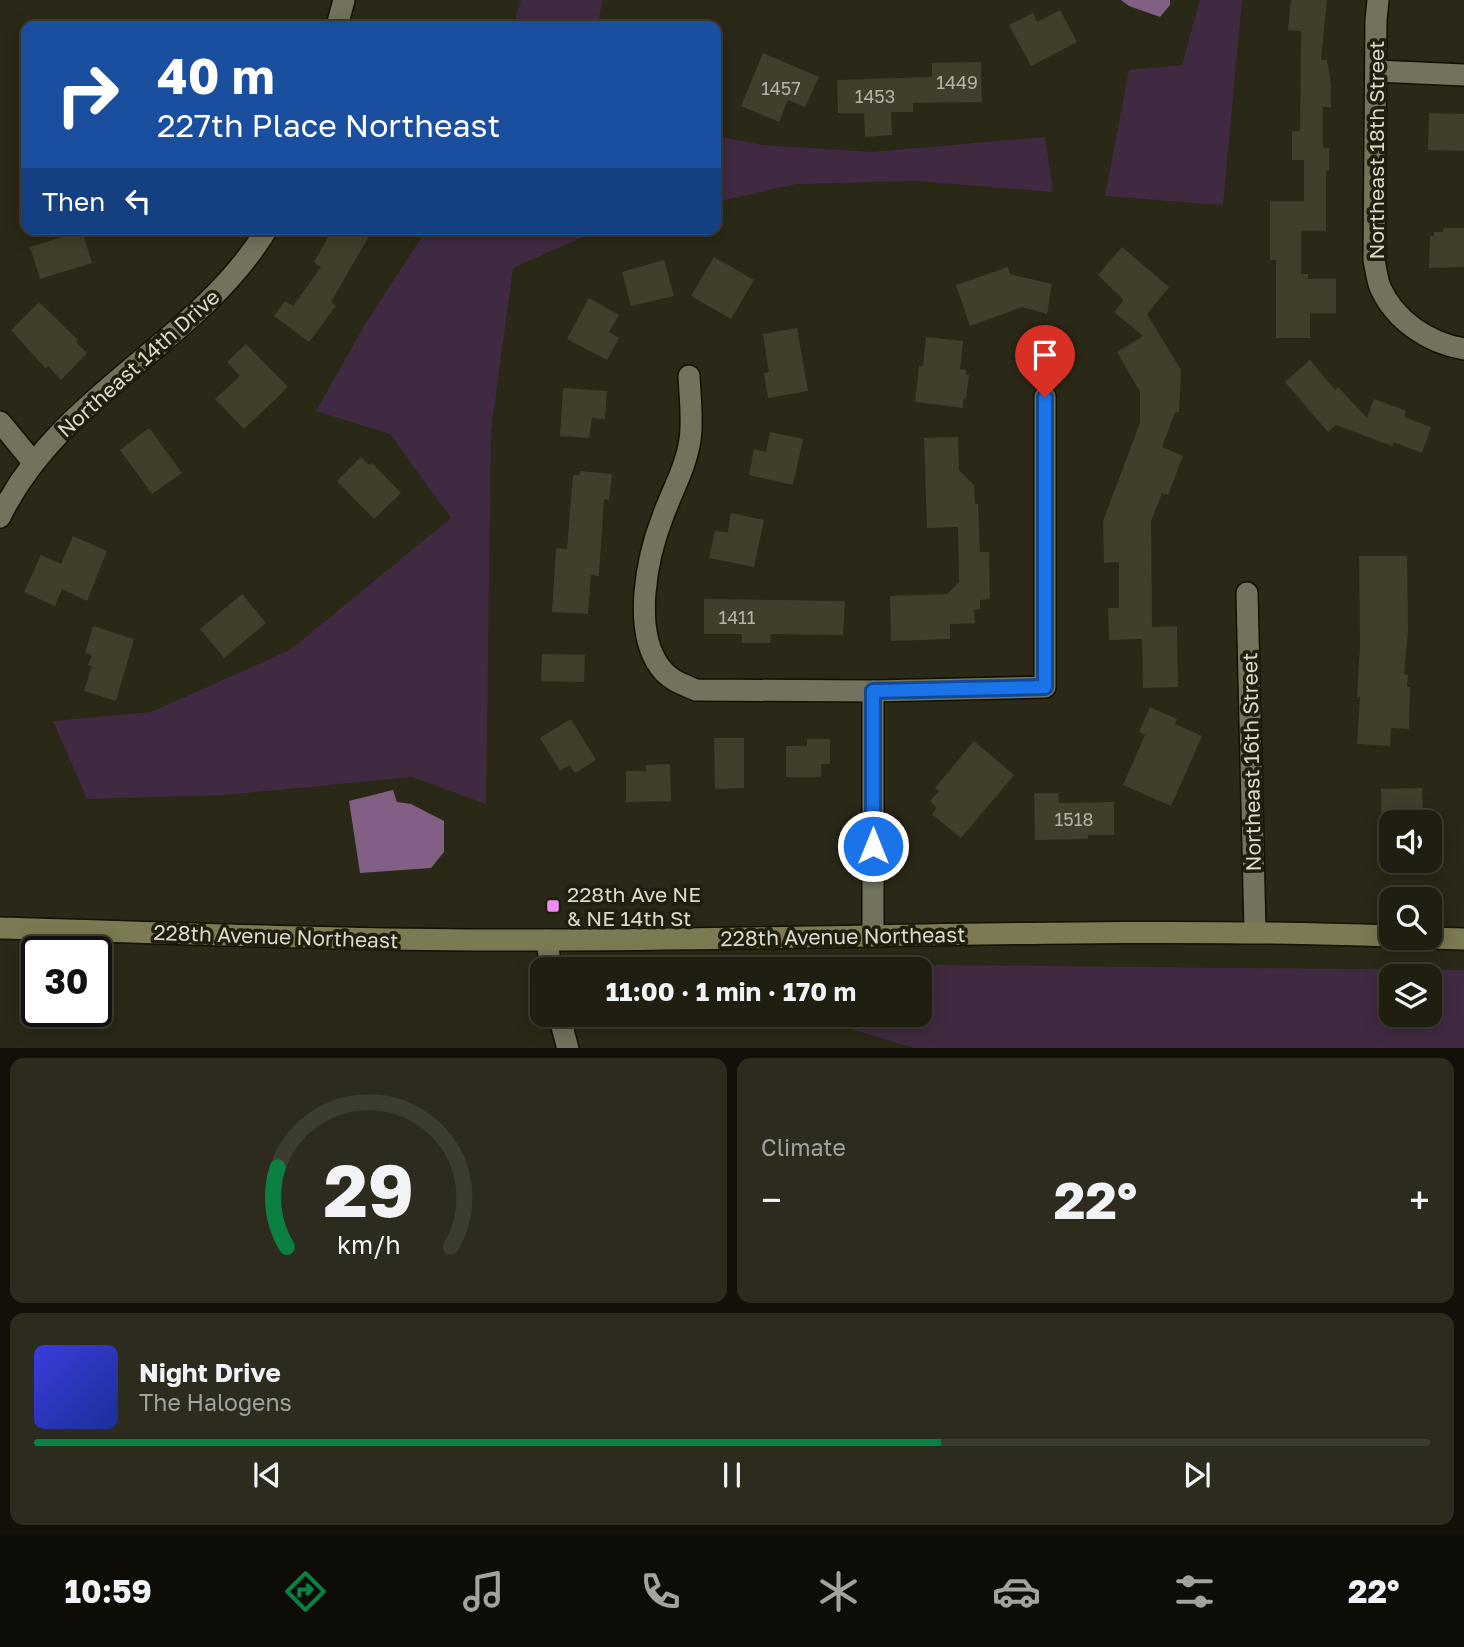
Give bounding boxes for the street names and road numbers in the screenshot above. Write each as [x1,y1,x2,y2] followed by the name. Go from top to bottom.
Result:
[1363,40,1389,260] street label: Northeast 18th Street
[52,283,224,443] street label: Northeast 14th Drive
[1236,652,1266,872] street label: Northeast 16th Street
[153,919,399,953] street label: 228th Avenue Northeast
[720,921,966,951] street label: 228th Avenue Northeast

